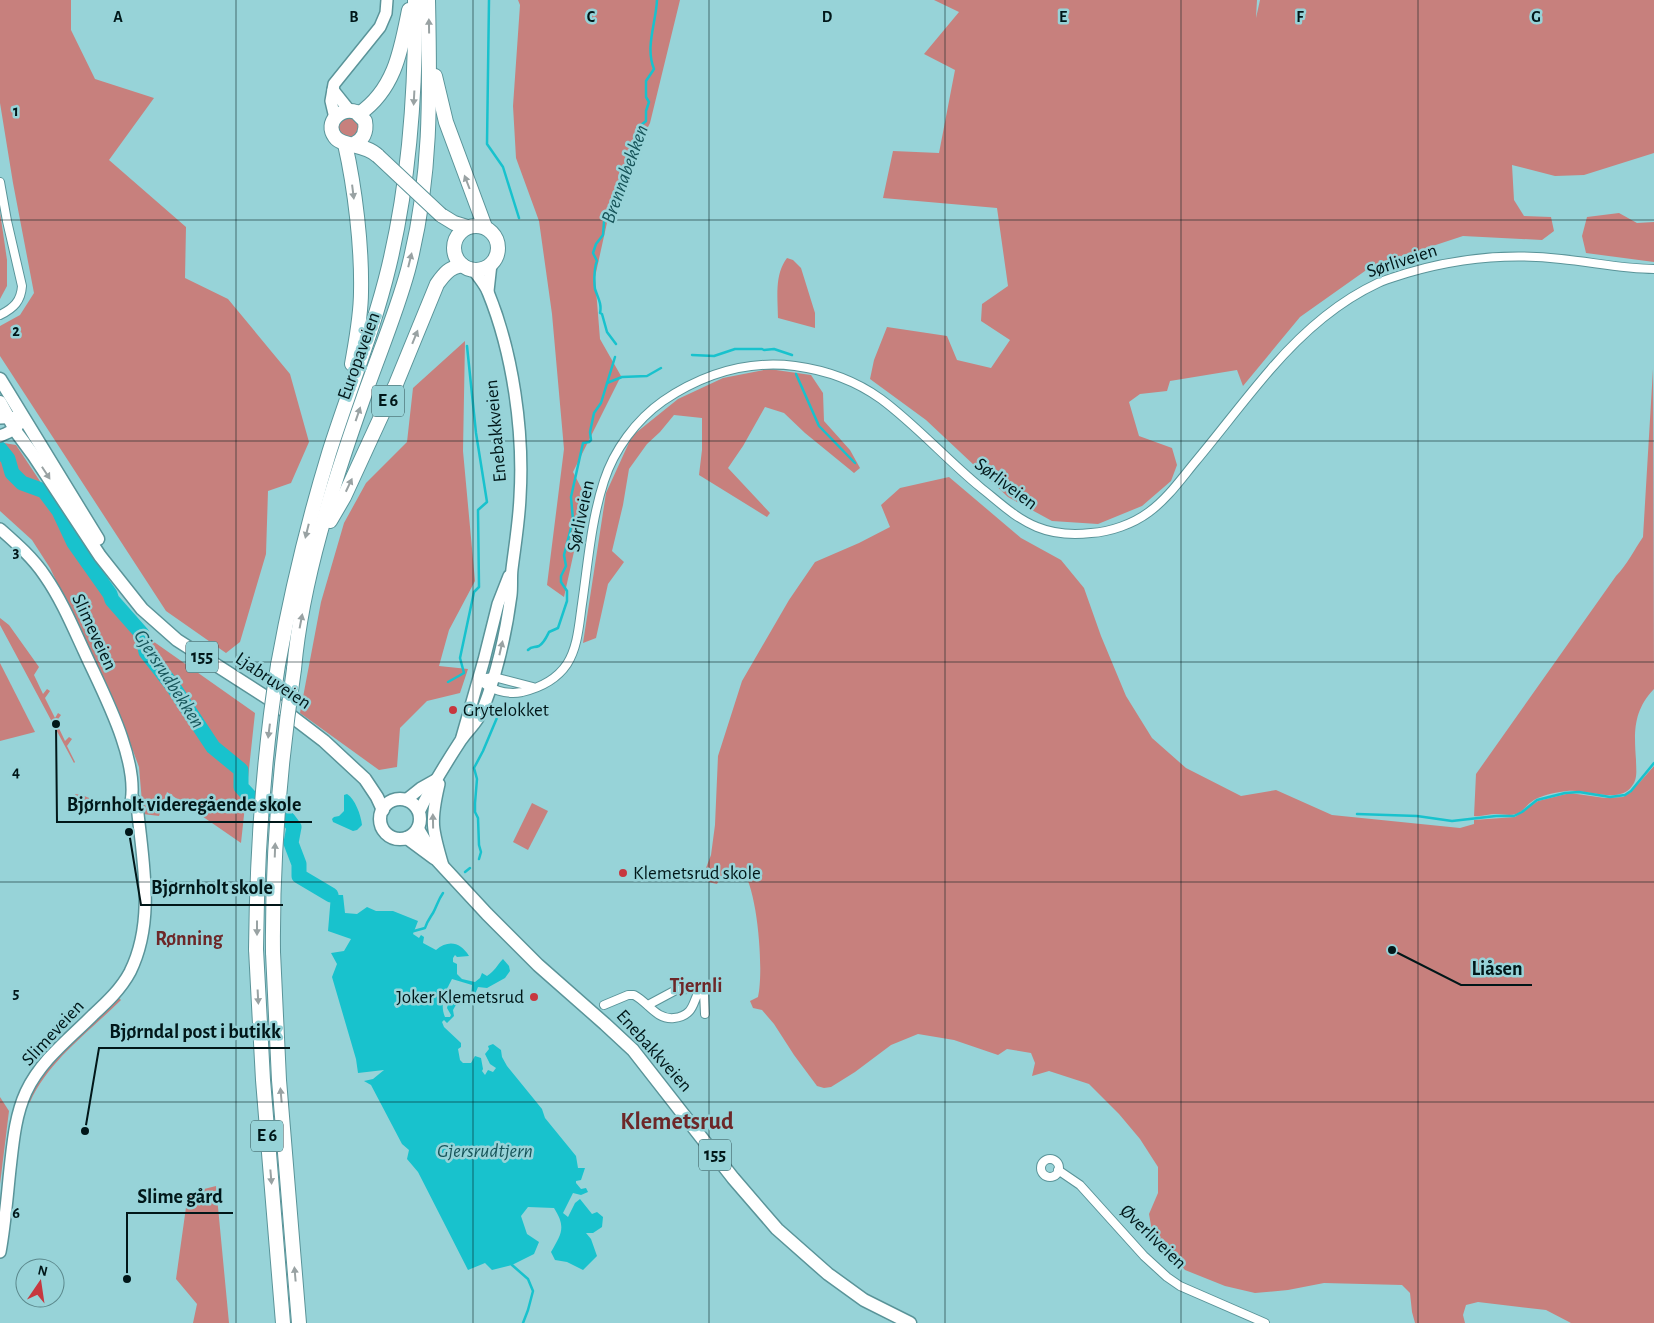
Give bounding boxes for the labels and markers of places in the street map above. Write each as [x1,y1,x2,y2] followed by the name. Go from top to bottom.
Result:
[463,701,549,720] place label: Grytelokket
[447,704,459,716] marker: Grytelokket
[57,787,312,822] callout: Bjørnholt videregående skole
[633,864,761,883] place label: Klemetsrud skole
[617,867,629,879] marker: Klemetsrud skole
[141,870,283,905] callout: Bjørnholt skole
[1461,950,1532,985] callout: Liåsen
[396,988,524,1007] place label: Joker Klemetsrud
[528,991,540,1003] marker: Joker Klemetsrud
[99,1013,290,1048] callout: Bjørndal post i butikk
[127,1178,233,1213] callout: Slime gård

